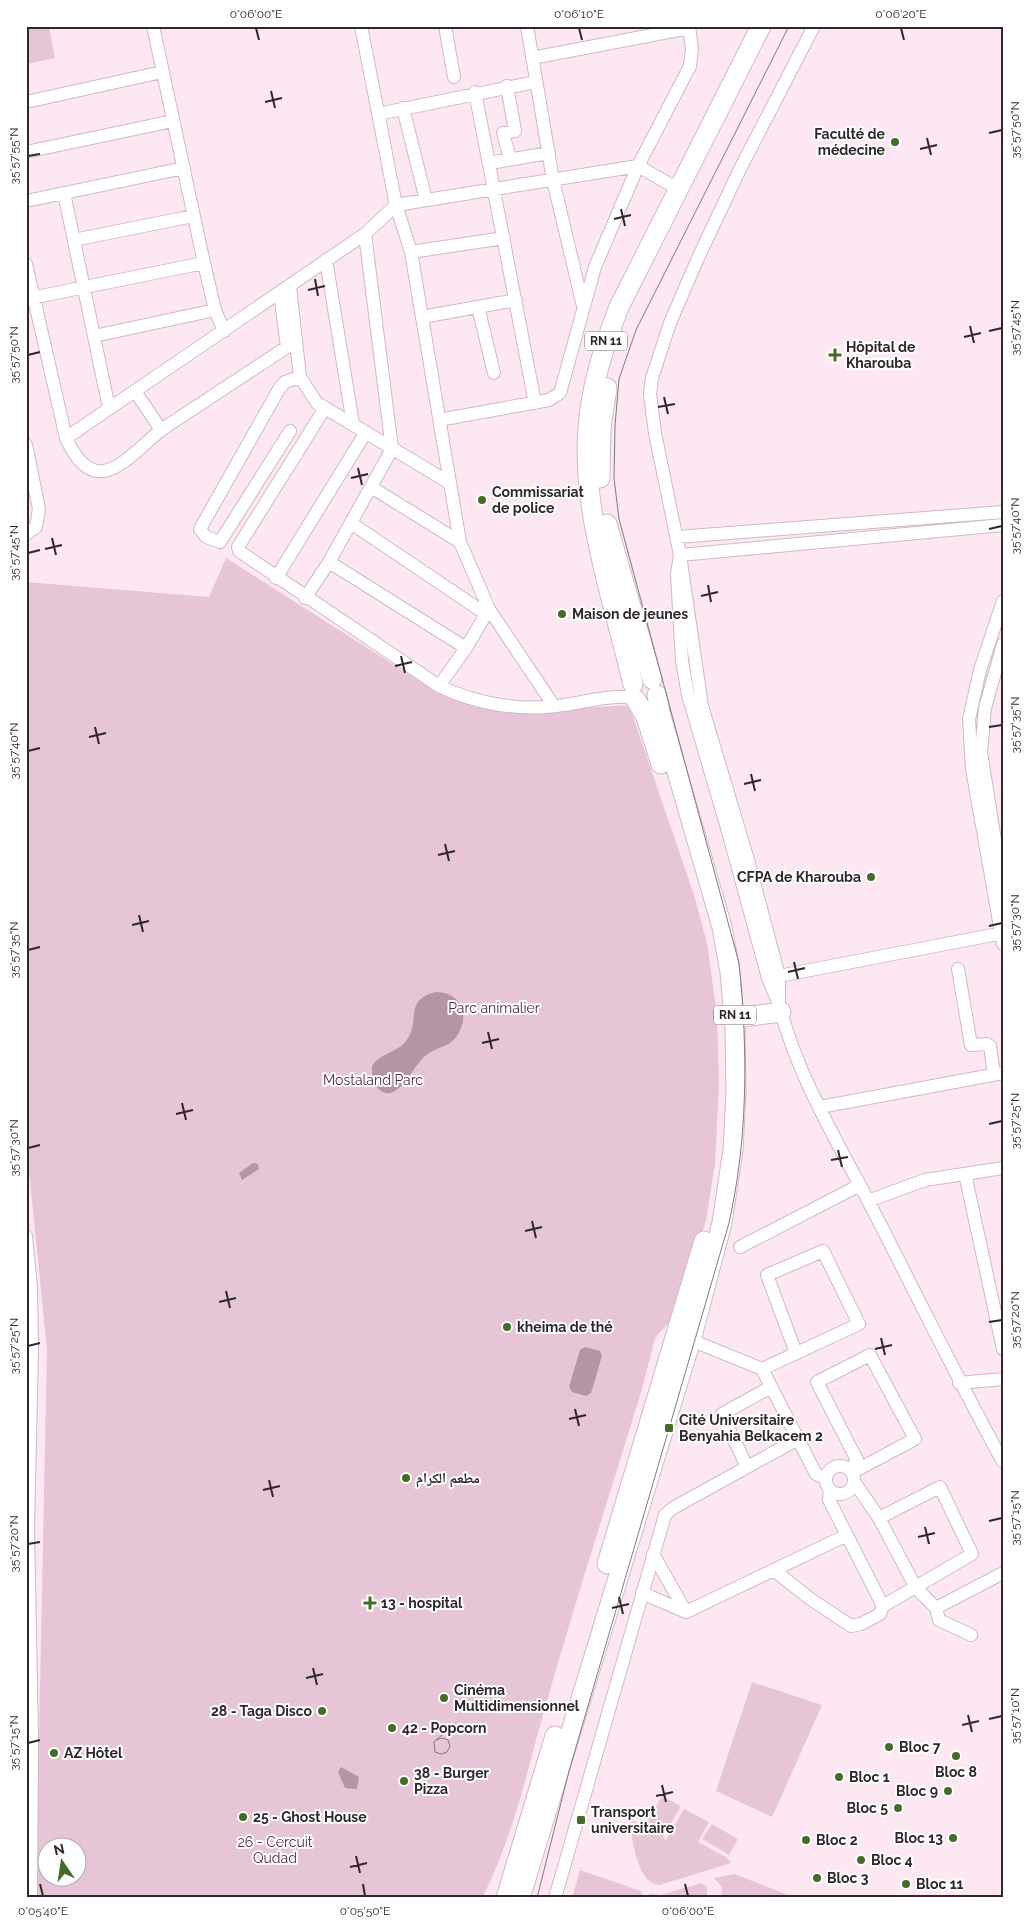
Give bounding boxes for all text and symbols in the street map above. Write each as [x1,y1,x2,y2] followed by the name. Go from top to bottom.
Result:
[230,7,282,21] text: 0°06'00"E
[554,7,604,21] text: 0°06'10"E
[875,7,927,21] text: 0°06'20"E
[1008,101,1022,159] text: 35°57'50"N
[814,126,886,158] place label: Faculté de médecine
[7,128,21,184] text: 35°57'55"N
[889,136,901,148] marker: Faculté de médecine
[1008,300,1022,356] text: 35°57'45"N
[7,326,21,384] text: 35°57'50"N
[585,332,627,351] road number: RN 11
[846,339,916,371] place label: Hôpital de Kharouba
[828,348,842,362] marker: Hôpital de Kharouba
[492,484,585,516] place label: Commissariat de police
[476,494,488,506] marker: Commissariat de police
[1008,498,1022,554] text: 35°57'40"N
[7,525,21,581] text: 35°57'45"N
[572,606,688,622] place label: Maison de jeunes
[556,608,568,620] marker: Maison de jeunes
[1008,697,1022,753] text: 35°57'35"N
[7,723,21,779] text: 35°57'40"N
[737,869,861,885] place label: CFPA de Kharouba
[865,871,877,883] marker: CFPA de Kharouba
[1008,894,1022,952] text: 35°57'30"N
[7,922,21,978] text: 35°57'35"N
[448,1000,540,1016] park label: Parc animalier
[714,1006,756,1024] road number: RN 11
[323,1072,423,1088] park label: Mostaland Parc
[1008,1093,1022,1149] text: 35°57'25"N
[7,1119,21,1177] text: 35°57'30"N
[1008,1291,1022,1349] text: 35°57'20"N
[7,1318,21,1374] text: 35°57'25"N
[517,1319,613,1335] place label: kheima de thé
[501,1321,513,1333] marker: kheima de thé
[679,1412,823,1444] place label: Cité Universitaire Benyahia Belkacem 2
[663,1422,675,1434] marker: Cité Universitaire Benyahia Belkacem 2
[416,1470,480,1488] place label: مطعم الكرام
[400,1472,412,1484] marker: مطعم الكرام
[1008,1490,1022,1546] text: 35°57'15"N
[7,1515,21,1573] text: 35°57'20"N
[381,1595,463,1611] place label: 13 - hospital
[363,1596,377,1610] marker: 13 - hospital
[454,1682,580,1714] place label: Cinéma Multidimensionnel
[1008,1688,1022,1744] text: 35°57'10"N
[438,1692,450,1704] marker: Cinéma Multidimensionnel
[211,1703,313,1719] place label: 28 - Taga Disco
[316,1705,328,1717] marker: 28 - Taga Disco
[7,1715,21,1771] text: 35°57'15"N
[402,1720,487,1736] place label: 42 - Popcorn
[386,1722,398,1734] marker: 42 - Popcorn
[899,1739,941,1755] place label: Bloc 7
[883,1741,895,1753] marker: Bloc 7
[64,1745,123,1761] place label: AZ Hôtel
[48,1747,60,1759] marker: AZ Hôtel
[950,1750,962,1762] marker: Bloc 8
[935,1764,977,1780] place label: Bloc 8
[414,1765,490,1797] place label: 38 - Burger Pizza
[849,1769,890,1785] place label: Bloc 1
[833,1771,845,1783] marker: Bloc 1
[398,1775,410,1787] marker: 38 - Burger Pizza
[896,1783,938,1799] place label: Bloc 9
[942,1785,954,1797] marker: Bloc 9
[847,1800,888,1816] place label: Bloc 5
[892,1802,904,1814] marker: Bloc 5
[591,1804,675,1836] place label: Transport universitaire
[253,1809,367,1825] place label: 25 - Ghost House
[237,1811,249,1823] marker: 25 - Ghost House
[575,1814,587,1826] marker: Transport universitaire
[895,1830,943,1846] place label: Bloc 13
[816,1832,858,1848] place label: Bloc 2
[947,1832,959,1844] marker: Bloc 13
[237,1834,313,1866] park label: 26 - Cercuit Qudad
[800,1834,812,1846] marker: Bloc 2
[38,1836,88,1886] north arrow
[52,1840,66,1858] text: N
[871,1852,913,1868] place label: Bloc 4
[855,1854,867,1866] marker: Bloc 4
[827,1870,869,1886] place label: Bloc 3
[811,1872,823,1884] marker: Bloc 3
[916,1876,964,1892] place label: Bloc 11
[900,1878,912,1890] marker: Bloc 11
[18,1904,68,1918] text: 0°05'40"E
[340,1904,390,1918] text: 0°05'50"E
[662,1904,714,1918] text: 0°06'00"E

